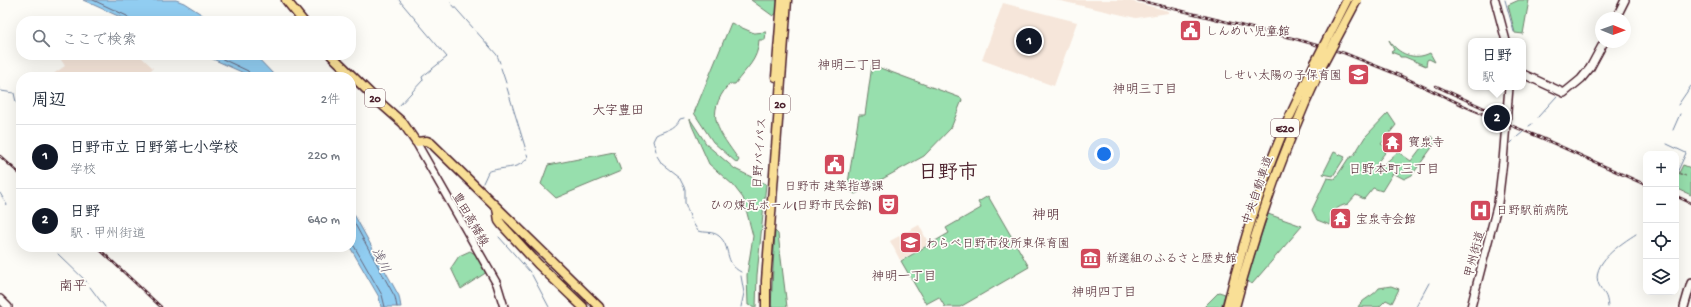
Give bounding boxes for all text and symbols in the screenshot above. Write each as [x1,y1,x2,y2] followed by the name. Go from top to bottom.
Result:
[1595,12,1631,48] north arrow
[16,16,356,60] search box
[1178,18,1204,44] public building icon: しんめい児童館
[1206,25,1290,40] place label: しんめい児童館
[1016,26,1042,56] pin: 1
[30,27,52,49] icon: search
[62,32,137,50] text: ここで検索
[1468,38,1526,90] popup
[1482,48,1512,66] text: 日野
[817,59,883,74] district label: 神明二丁目
[1345,62,1371,88] school or university icon: しせい太陽の子保育園
[1222,69,1342,84] place label: しせい太陽の子保育園
[1482,71,1495,86] text: 駅
[1112,83,1178,98] district label: 神明三丁目
[365,89,385,107] road number: 20
[32,92,66,112] text: 周辺
[321,93,340,108] text: 2件
[770,95,790,113] road number: 20
[592,103,644,119] district label: 大字豊田
[1484,103,1510,133] pin: 2
[751,117,770,189] street label: 日野バイパス
[1271,119,1299,137] road number: E20
[1380,129,1406,155] temple icon: 寳泉寺
[1408,136,1444,151] place label: 寳泉寺
[70,140,239,158] text: 日野市立 日野第七小学校
[1094,144,1114,164] your location
[42,149,48,164] text: 1
[308,149,340,164] text: 220 m
[1643,151,1679,295] map controls
[1643,151,1679,187] button: +
[821,152,847,178] public building icon: 日野市 建築指導課
[1240,154,1277,227] street label: 中央自動車道
[918,161,978,186] district label: 日野市
[1348,162,1440,178] district label: 日野本町三丁目
[70,163,96,178] text: 学校
[785,180,883,195] place label: 日野市 建築指導課
[1643,187,1679,223] button: −
[448,190,491,249] street label: 豊田高幡線
[875,192,901,218] theatre icon: ひの煉瓦ホール(日野市民会館)
[1467,197,1493,223] hospital icon: 日野駅前病院
[710,199,872,214] place label: ひの煉瓦ホール(日野市民会館)
[70,204,100,222] text: 日野
[1496,204,1568,219] place label: 日野駅前病院
[1327,206,1353,232] temple icon: 宝泉寺会館
[1032,208,1060,225] district label: 神明
[42,213,48,228] text: 2
[308,213,340,228] text: 640 m
[1356,213,1416,228] place label: 宝泉寺会館
[1643,223,1679,259] button: locate
[70,227,145,242] text: 駅 · 甲州街道
[1462,229,1489,280] street label: 甲州街道
[897,230,923,256] school or university icon: わらべ日野市役所東保育園
[926,237,1070,252] place label: わらべ日野市役所東保育園
[1078,245,1104,271] museum icon: 新選組のふるさと歴史館
[367,246,393,276] water label: 浅川
[1106,252,1237,267] place label: 新選組のふるさと歴史館
[1643,259,1679,295] button: layers
[871,270,937,285] district label: 神明一丁目
[59,279,87,296] district label: 南平
[1071,286,1137,301] district label: 神明四丁目

